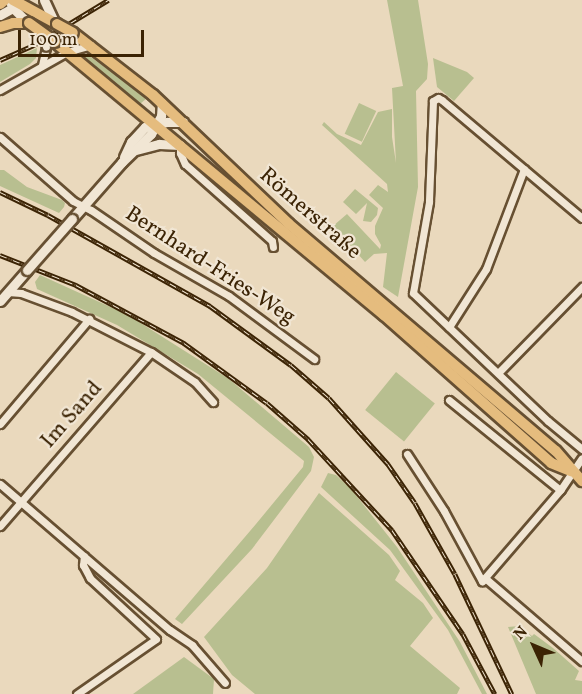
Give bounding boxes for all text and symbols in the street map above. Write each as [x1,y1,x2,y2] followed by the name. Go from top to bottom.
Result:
[21,18,147,56] scale bar
[29,28,78,53] text: 100 m
[254,163,366,265] street label: Römerstraße
[120,201,300,331] street label: Bernhard-Fries-Weg
[36,376,108,454] street label: Im Sand
[504,616,564,676] north arrow
[509,622,533,645] text: N

